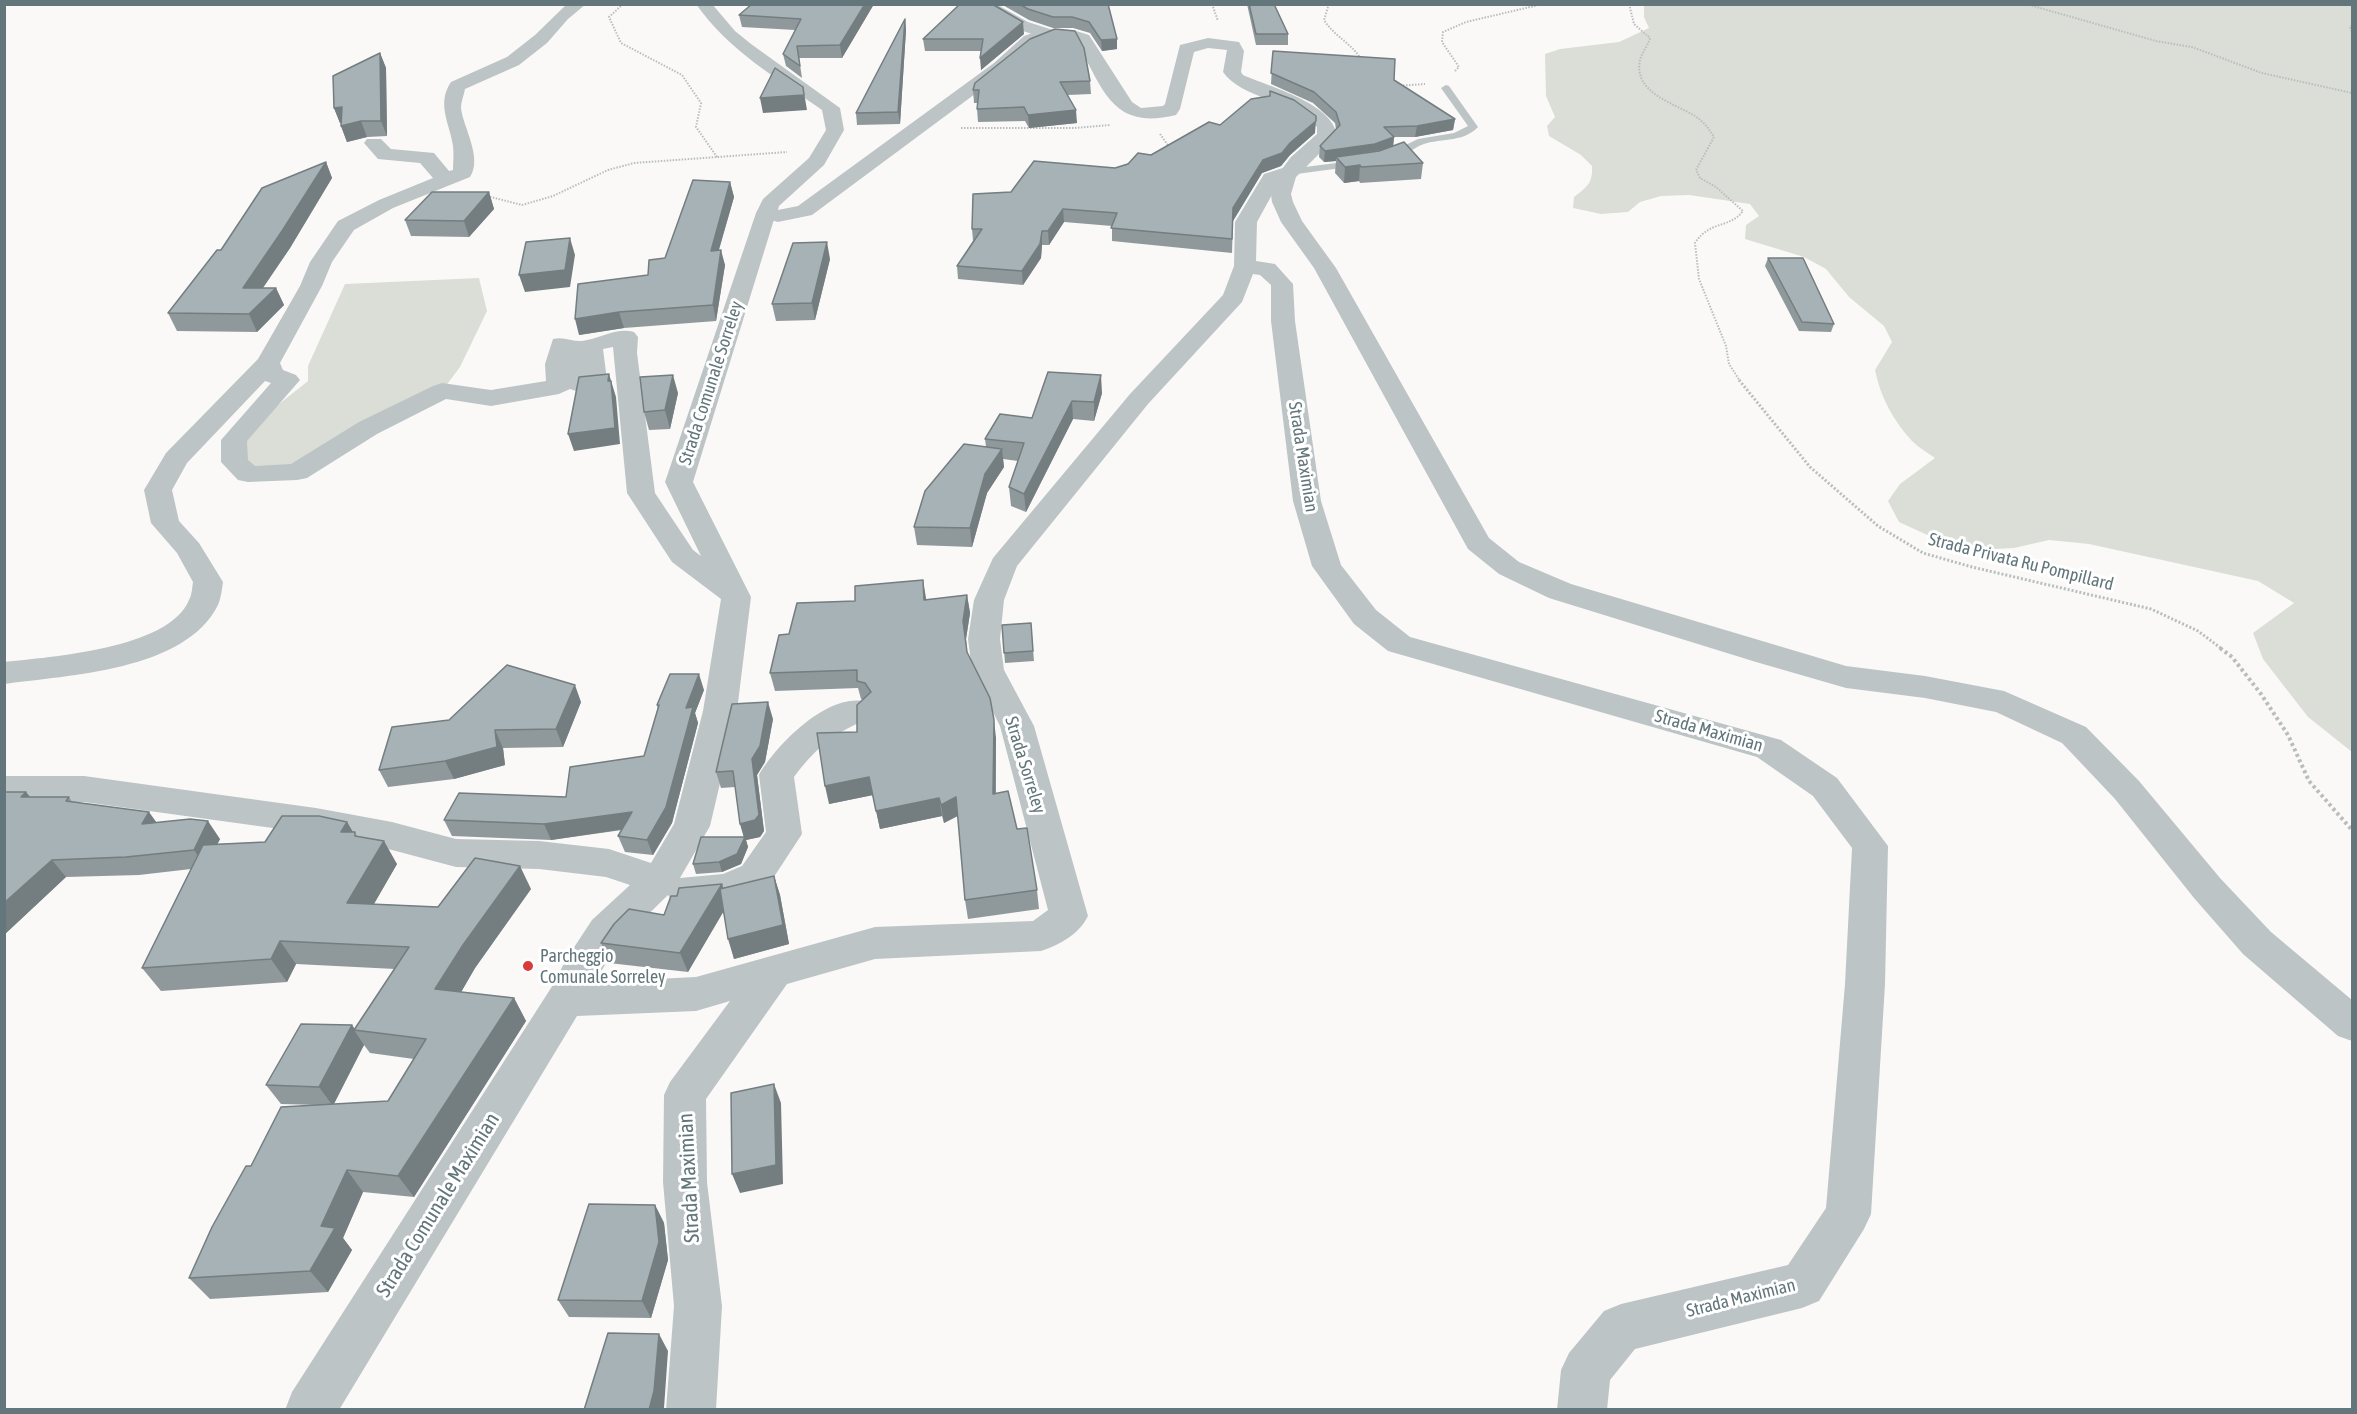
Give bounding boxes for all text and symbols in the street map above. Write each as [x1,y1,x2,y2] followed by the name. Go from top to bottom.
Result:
[674,298,748,468] street label: Strada Comunale Sorreley
[1284,400,1322,514] street label: Strada Maximian
[1926,529,2116,595] street label: Strada Privata Ru Pompillard
[1652,705,1766,757] street label: Strada Maximian
[1000,714,1050,816] street label: Strada Sorreley
[540,945,665,988] place label: Parcheggio Comunale Sorreley
[521,959,535,973] marker: Parcheggio Comunale Sorreley
[371,1108,505,1302] street label: Strada Comunale Maximian
[673,1112,705,1244] street label: Strada Maximian
[1684,1274,1798,1322] street label: Strada Maximian

